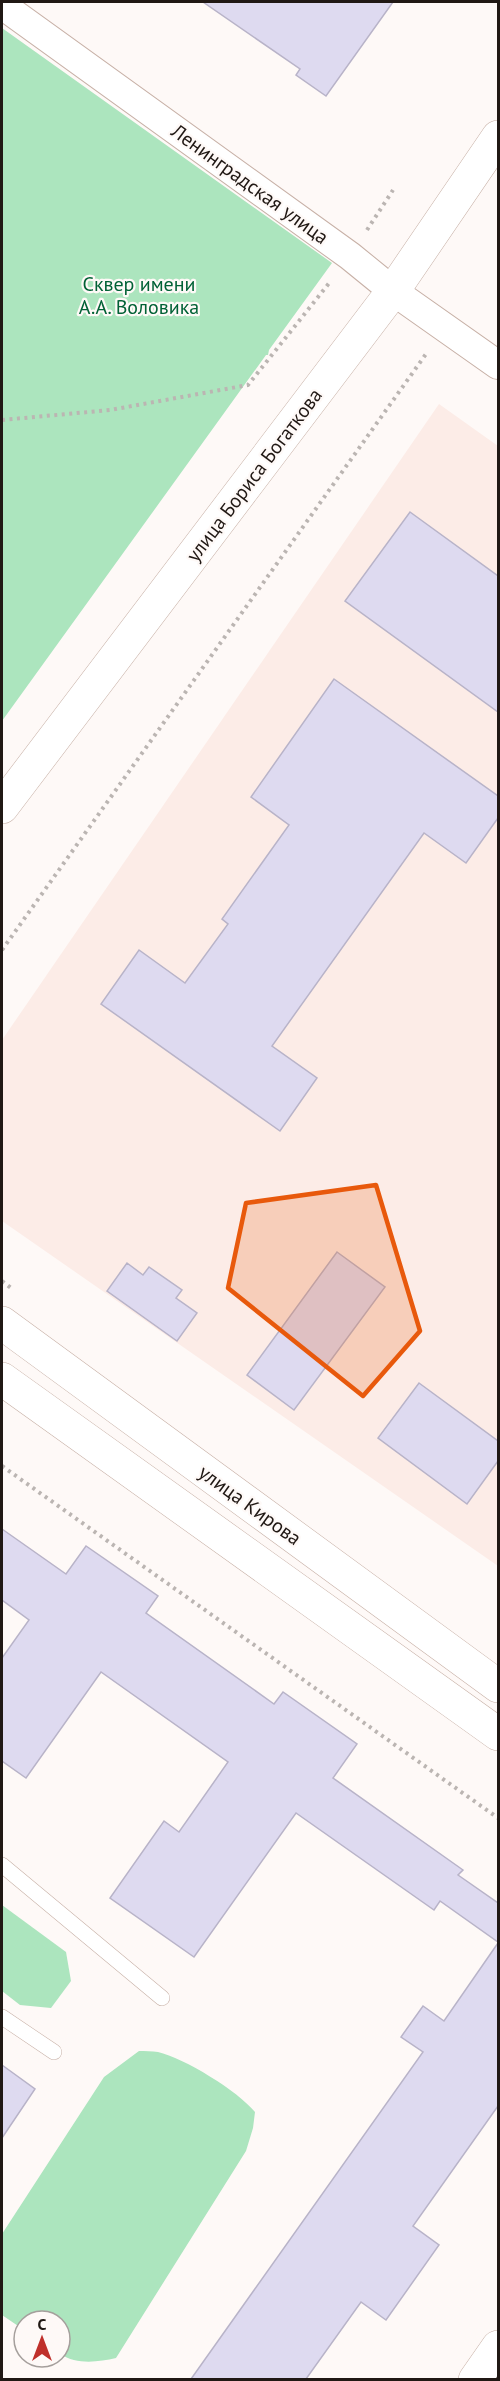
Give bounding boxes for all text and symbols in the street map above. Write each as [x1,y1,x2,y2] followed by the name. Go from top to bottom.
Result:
[165,118,334,250] street label: Ленинградская улица
[79,271,199,320] park label: Cквер имени А.А. Воловика
[180,383,328,567] street label: улица Бориса Богаткова
[193,1459,307,1551] street label: улица Кирова
[12,2309,72,2369] north arrow
[38,2314,47,2334] text: С

